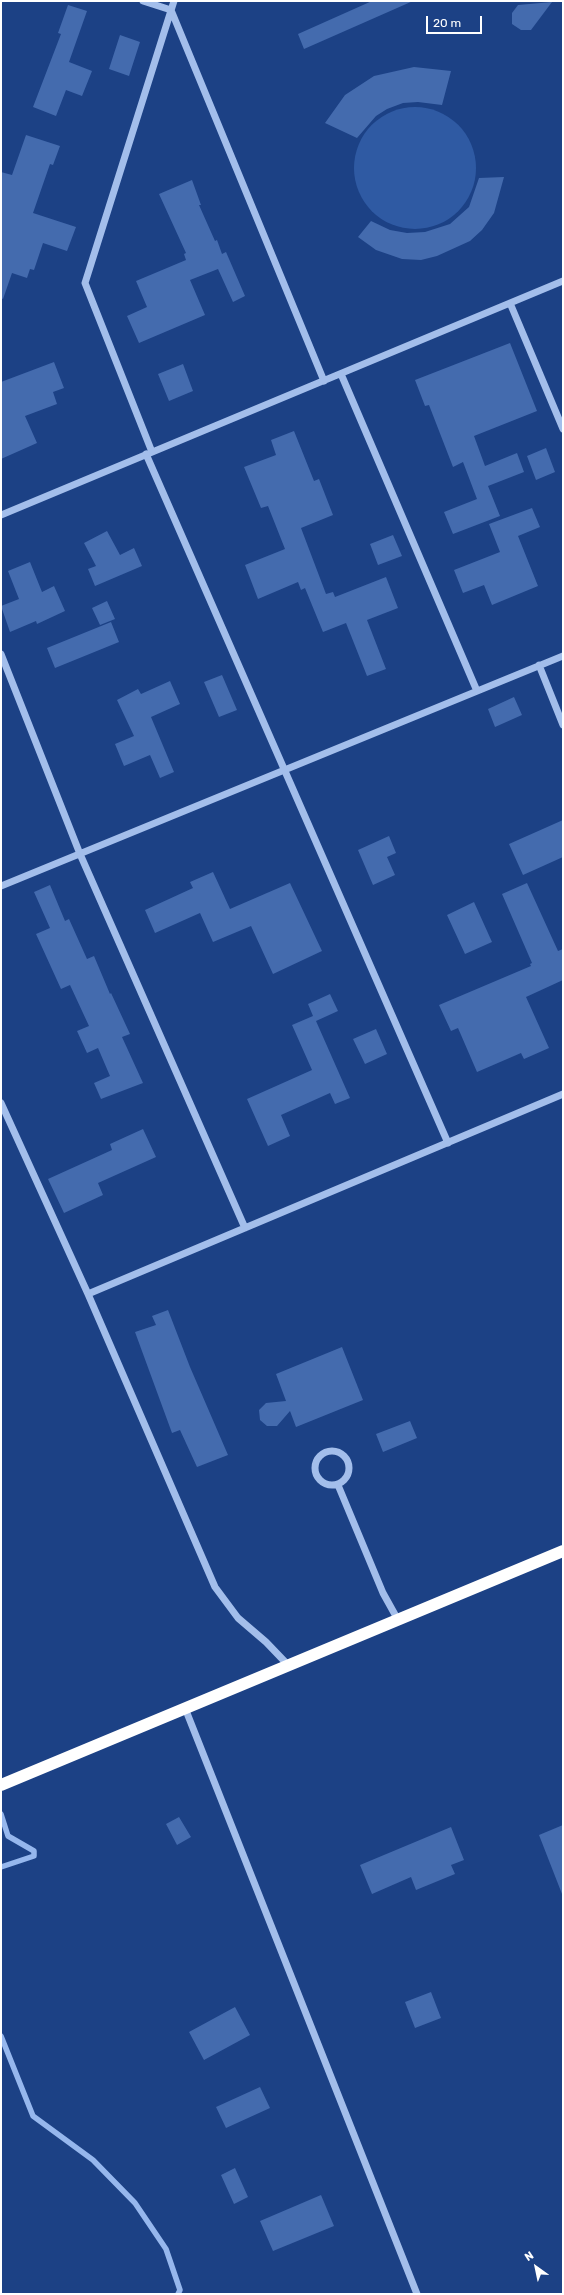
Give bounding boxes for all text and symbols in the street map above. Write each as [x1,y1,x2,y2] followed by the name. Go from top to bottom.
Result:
[428,8,484,34] scale bar
[433,16,461,30] text: 20 m
[516,2247,556,2287] north arrow
[522,2249,536,2264] text: N

